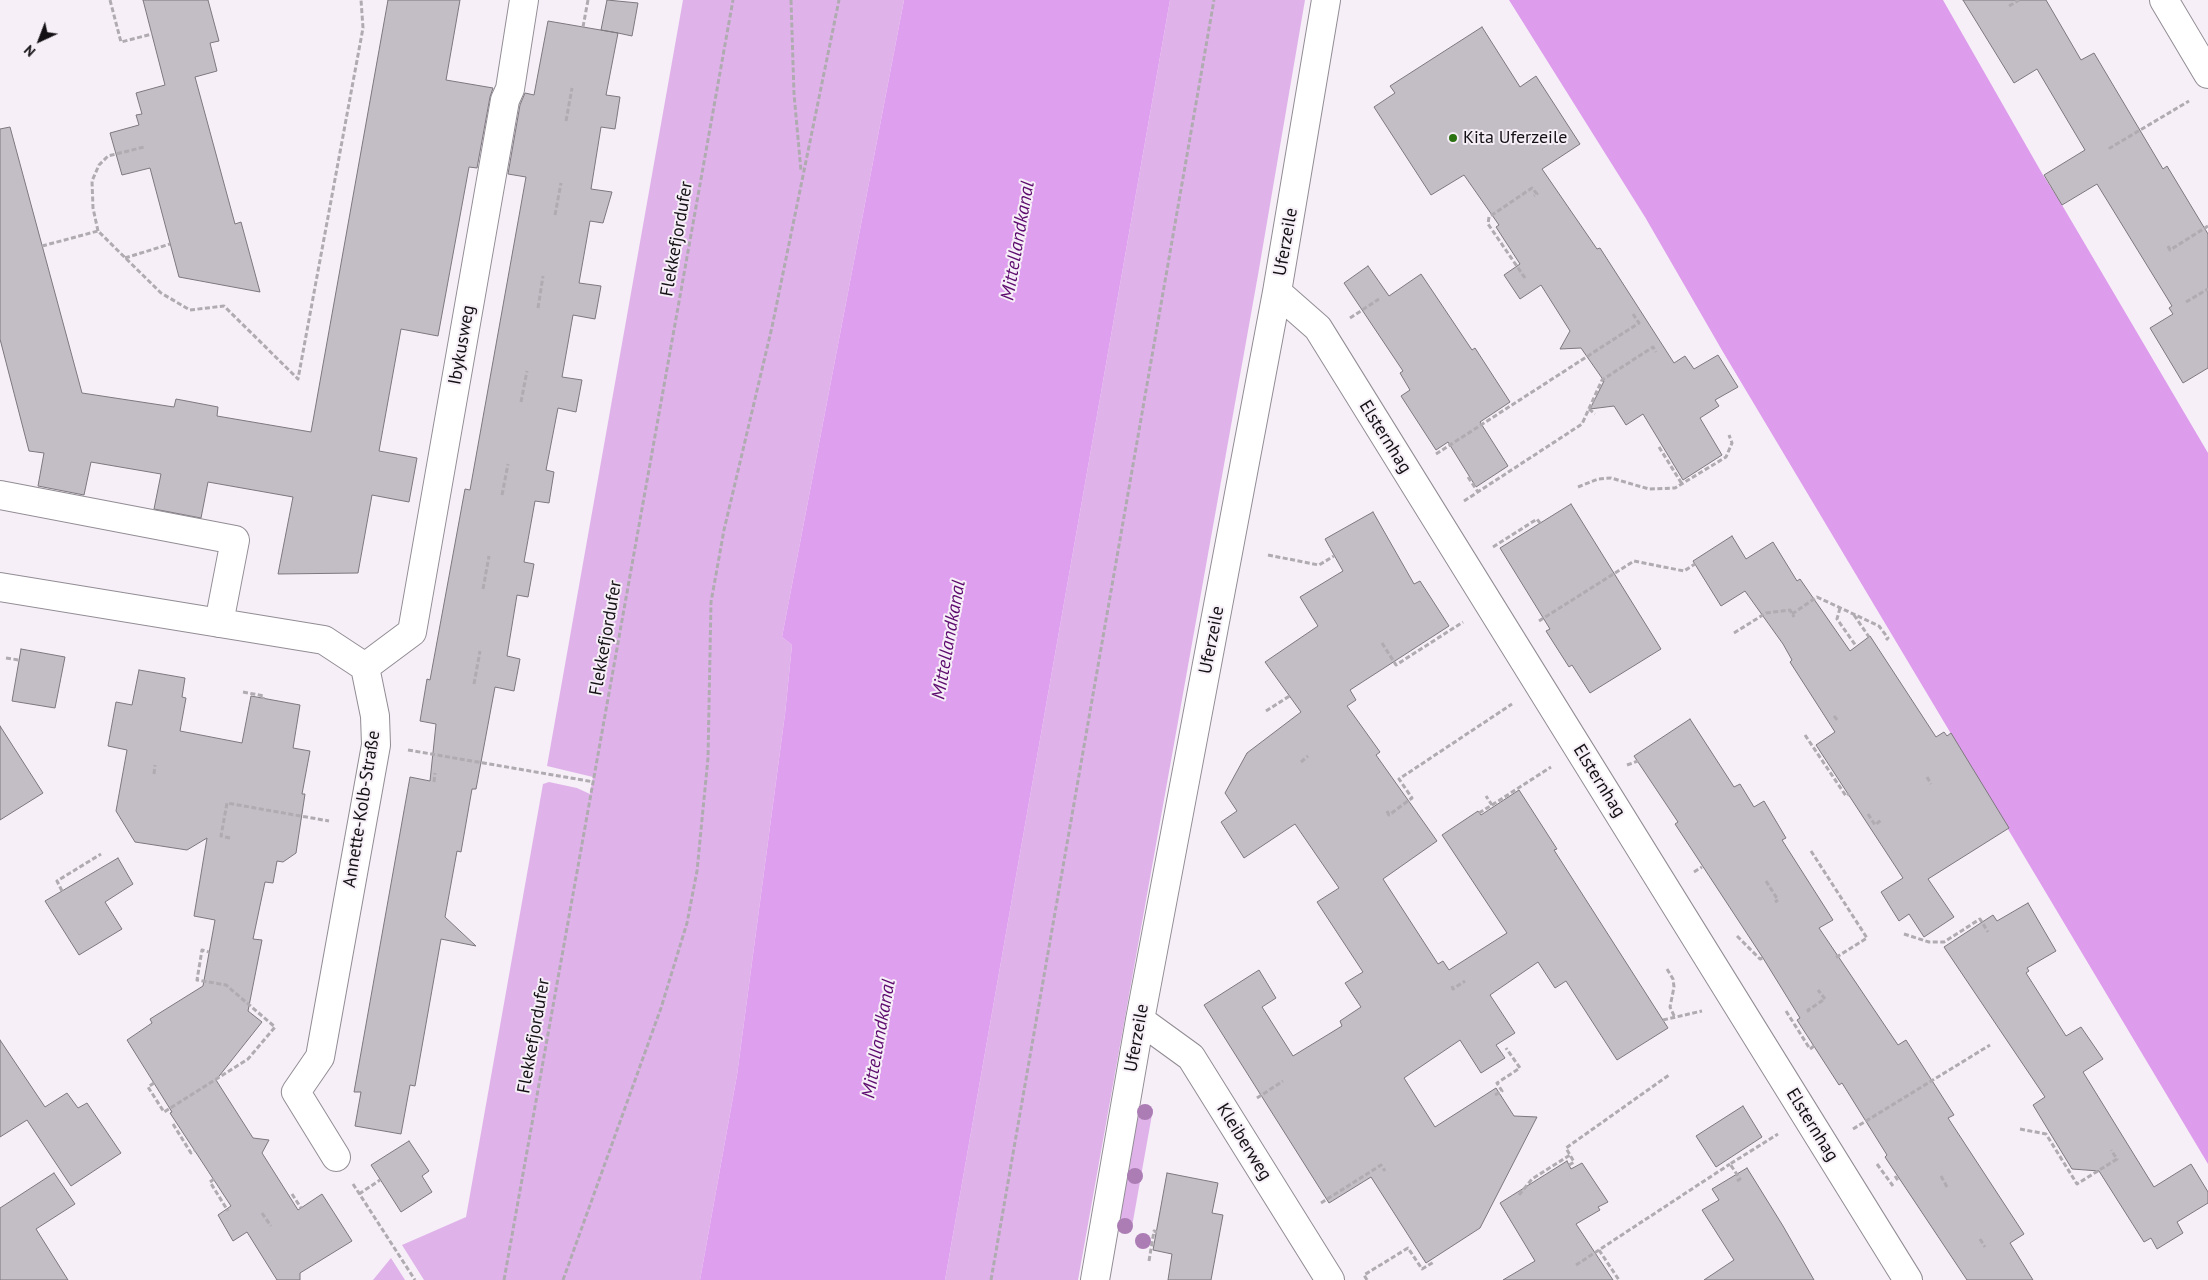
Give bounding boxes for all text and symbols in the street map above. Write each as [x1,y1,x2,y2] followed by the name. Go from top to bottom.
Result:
[15,15,65,65] north arrow
[20,41,39,61] text: N
[1463,127,1567,149] place label: Kita Uferzeile
[1447,132,1459,144] marker: Kita Uferzeile
[656,180,698,298] street label: Flekkefjordufer
[996,180,1040,302] water label: Mittellandkanal
[1269,206,1303,278] street label: Uferzeile
[444,303,480,387] street label: Ibykusweg
[1354,397,1416,477] street label: Elsternhag
[585,579,627,697] street label: Flekkefjordufer
[927,579,971,701] water label: Mittellandkanal
[1195,604,1229,676] street label: Uferzeile
[339,729,385,889] street label: Annette-Kolb-Straße
[1568,741,1630,821] street label: Elsternhag
[513,977,555,1095] street label: Flekkefjordufer
[857,978,901,1100] water label: Mittellandkanal
[1120,1002,1154,1074] street label: Uferzeile
[1781,1085,1843,1165] street label: Elsternhag
[1212,1099,1276,1185] street label: Kleiberweg

